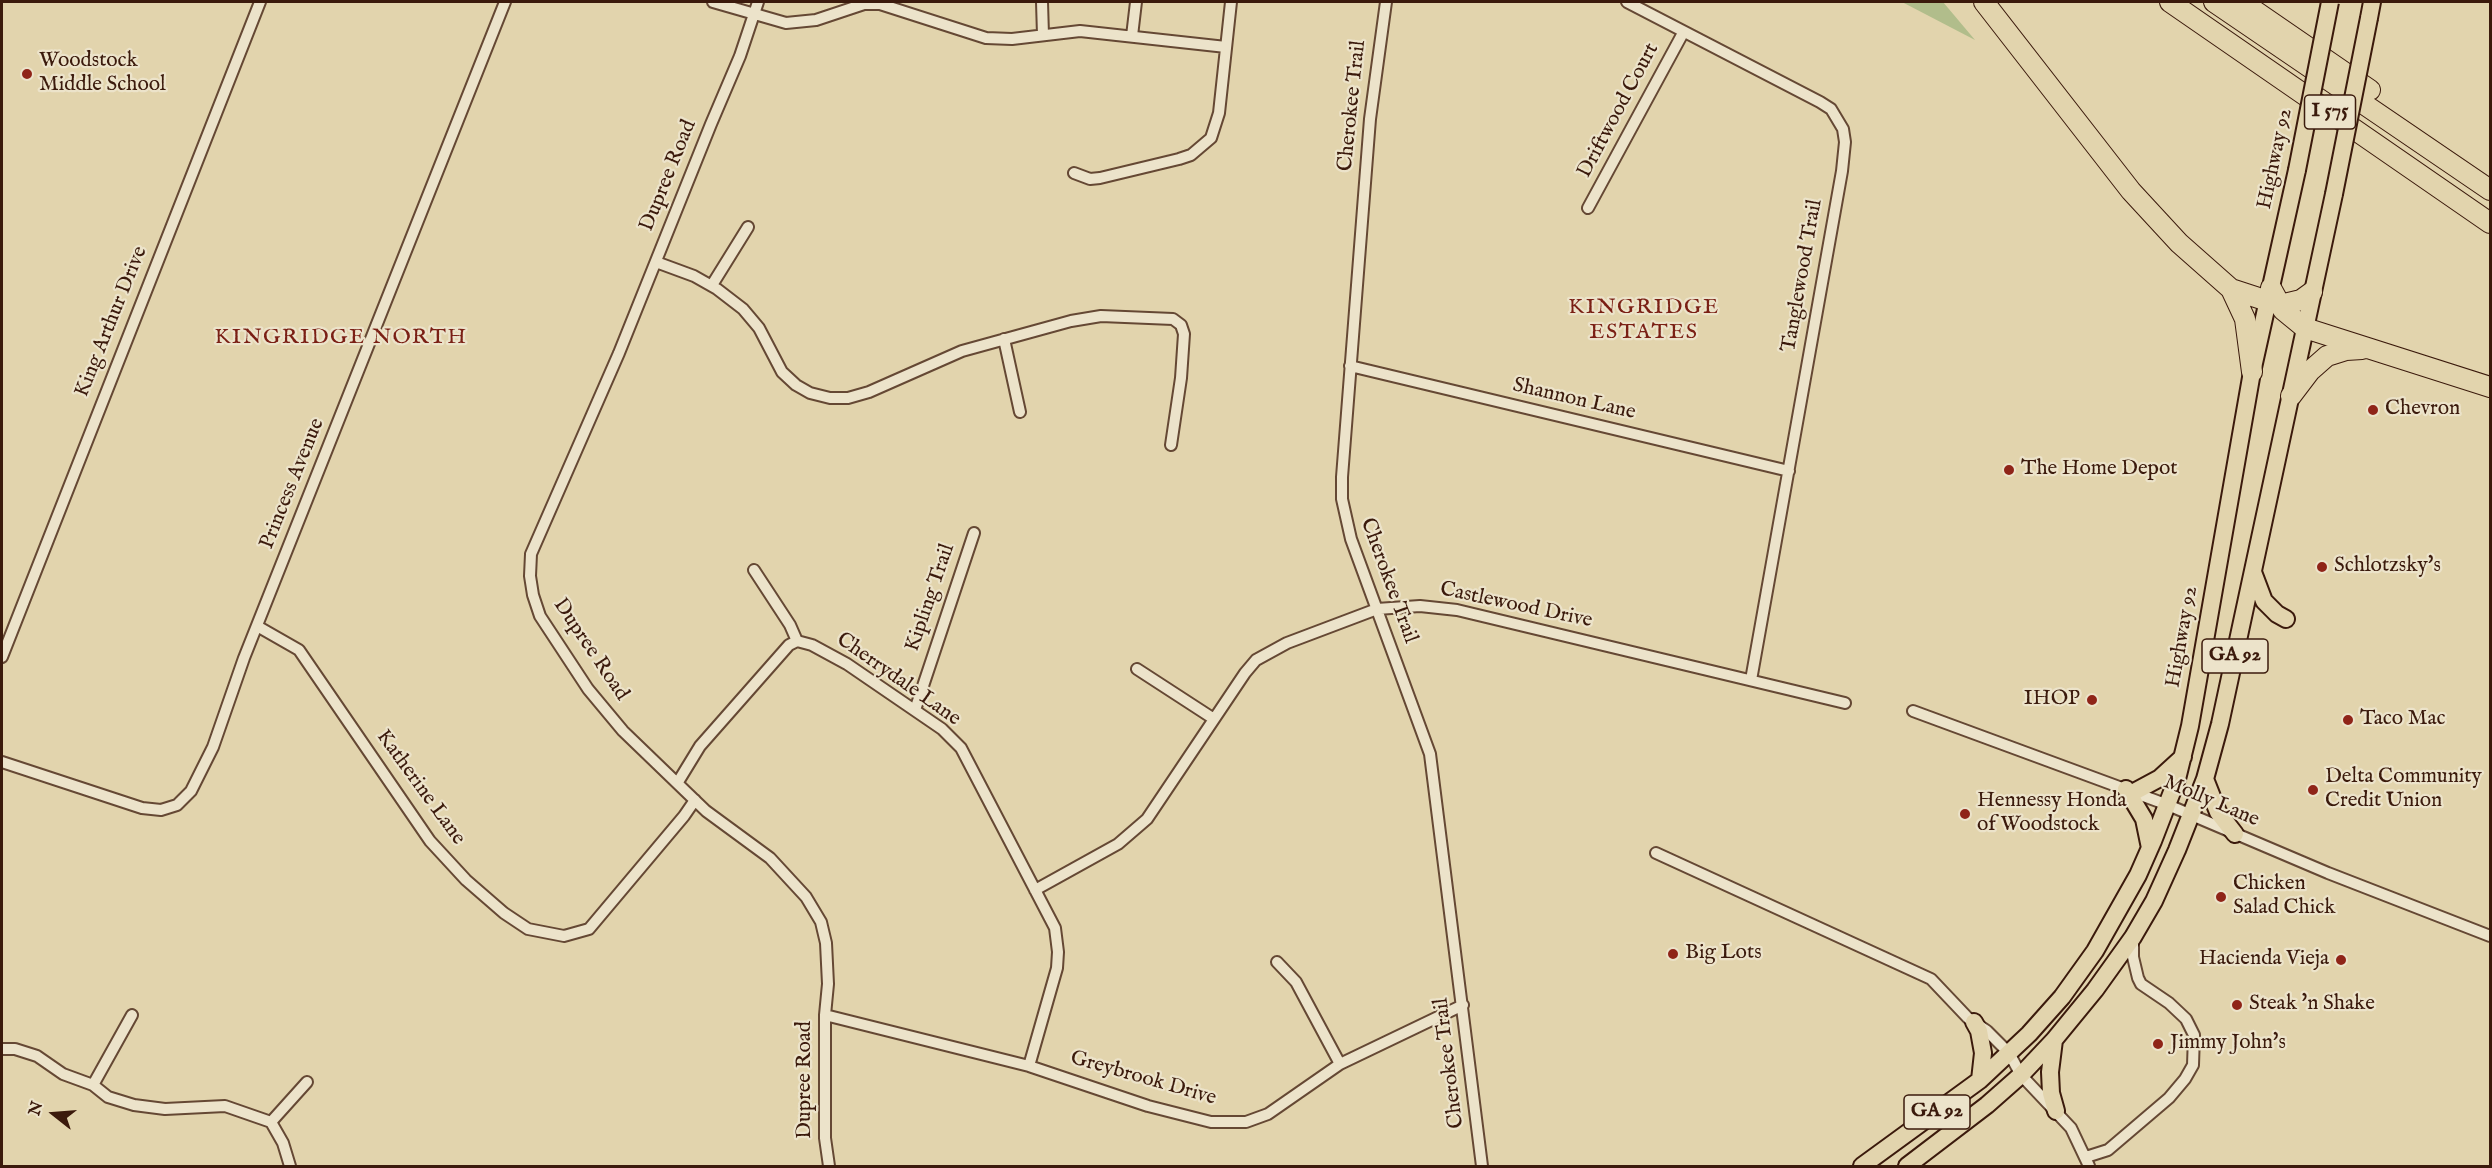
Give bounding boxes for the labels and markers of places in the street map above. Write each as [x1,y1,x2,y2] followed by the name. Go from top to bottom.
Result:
[39,49,166,99] place label: Woodstock Middle School
[20,67,34,81] marker: Woodstock Middle School
[2385,397,2460,423] place label: Chevron
[2366,403,2380,417] marker: Chevron
[2021,457,2178,483] place label: The Home Depot
[2002,463,2016,477] marker: The Home Depot
[2334,554,2441,580] place label: Schlotzsky's
[2315,560,2329,574] marker: Schlotzsky's
[2024,687,2080,713] place label: IHOP
[2085,693,2099,707] marker: IHOP
[2360,707,2446,733] place label: Taco Mac
[2341,713,2355,727] marker: Taco Mac
[2325,765,2482,815] place label: Delta Community Credit Union
[2306,783,2320,797] marker: Delta Community Credit Union
[1977,789,2126,839] place label: Hennessy Honda of Woodstock
[1958,807,1972,821] marker: Hennessy Honda of Woodstock
[2233,872,2335,922] place label: Chicken Salad Chick
[2214,890,2228,904] marker: Chicken Salad Chick
[1685,941,1762,967] place label: Big Lots
[1666,947,1680,961] marker: Big Lots
[2199,947,2329,973] place label: Hacienda Vieja
[2334,953,2348,967] marker: Hacienda Vieja
[2249,992,2375,1018] place label: Steak 'n Shake
[2230,998,2244,1012] marker: Steak 'n Shake
[2170,1031,2286,1057] place label: Jimmy John's
[2151,1037,2165,1051] marker: Jimmy John's

